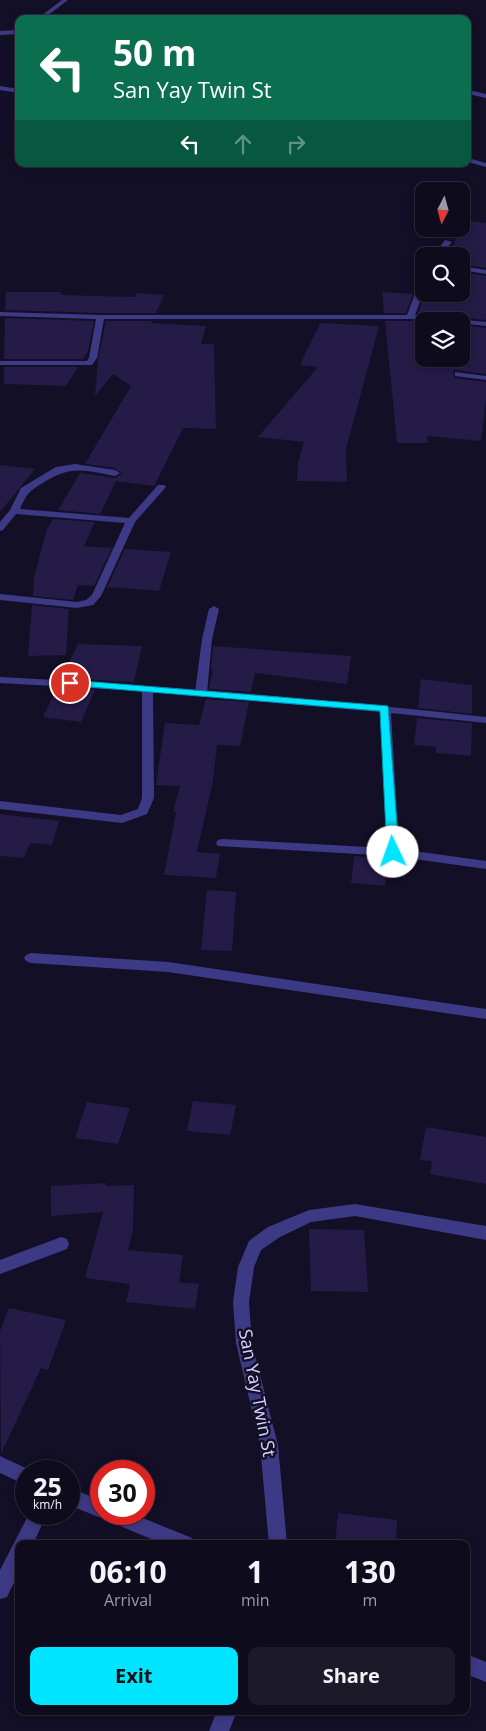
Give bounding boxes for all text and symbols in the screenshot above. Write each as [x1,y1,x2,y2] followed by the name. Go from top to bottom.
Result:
[113,29,196,76] text: 50 m
[30,35,95,100] icon: left
[113,74,272,104] text: San Yay Twin St
[176,130,204,158] icon: left
[229,130,257,158] icon: ahead
[282,130,310,158] icon: right
[415,182,470,238] north arrow
[415,182,470,367] map controls
[415,247,470,302] button: search
[415,312,470,367] button: layers
[49,662,91,704] pin
[56,669,84,697] icon: arrive
[366,825,418,877] position arrow
[234,1327,282,1459] street label: San Yay Twin St
[90,1460,155,1525] speed limit sign: 30
[33,1469,62,1503] text: 25
[33,1496,62,1513] text: km/h
[89,1551,167,1592] text: 06:10
[247,1551,264,1592] text: 1
[344,1551,396,1592] text: 130
[104,1589,152,1611] text: Arrival
[241,1589,270,1611] text: min
[362,1589,377,1611] text: m
[30,1647,238,1705] button: Exit
[248,1647,455,1705] button: Share

